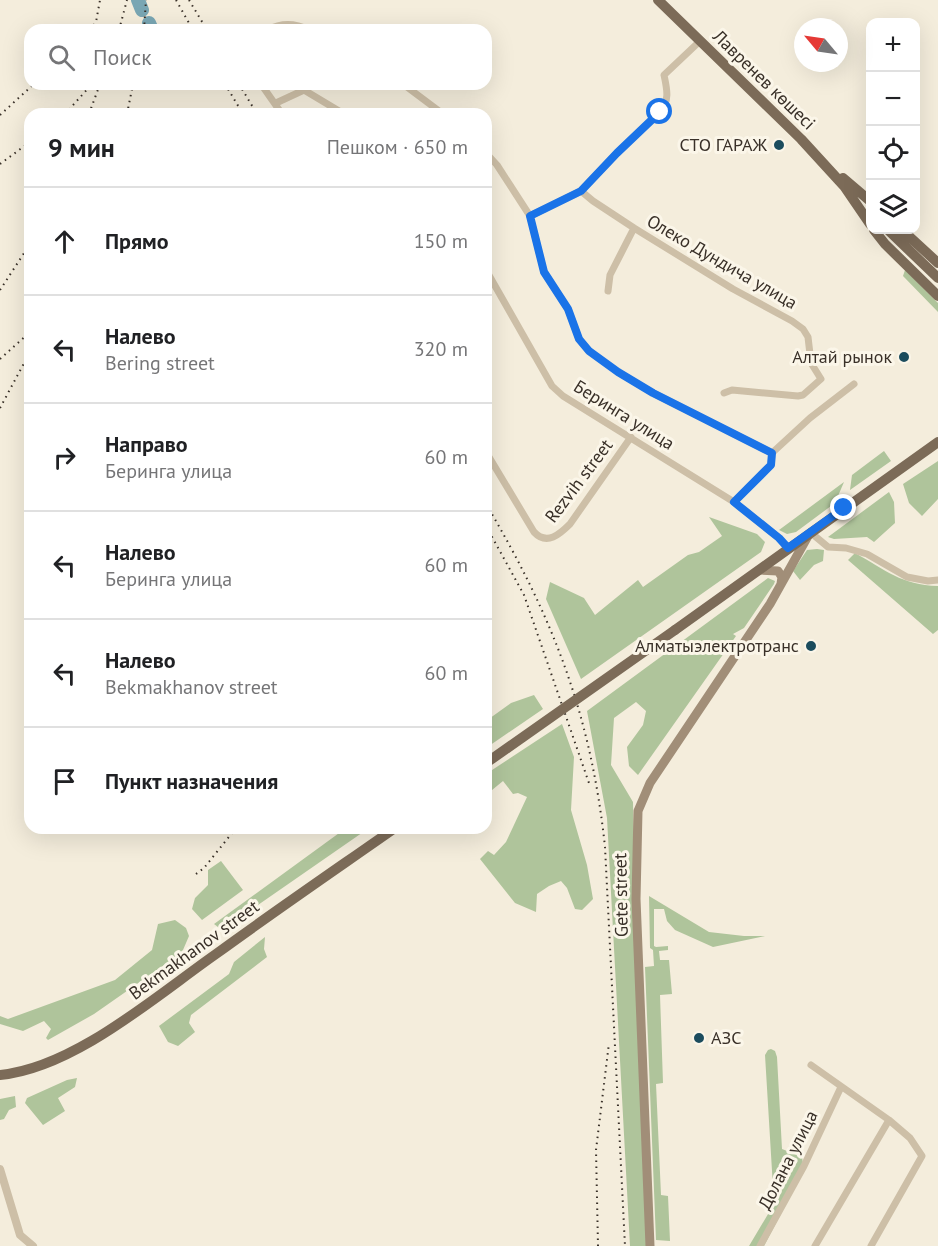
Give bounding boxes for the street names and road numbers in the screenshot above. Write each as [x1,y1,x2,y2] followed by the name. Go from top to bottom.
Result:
[707,24,820,134] street label: Лавренев көшесі
[643,209,802,314] street label: Олеко Дундича улица
[570,374,679,455] street label: Беринга улица
[540,434,618,527] street label: Rezvih street
[608,853,633,937] street label: Gete street
[124,895,263,1005] street label: Bekmakhanov street
[753,1106,822,1213] street label: Долана улица

